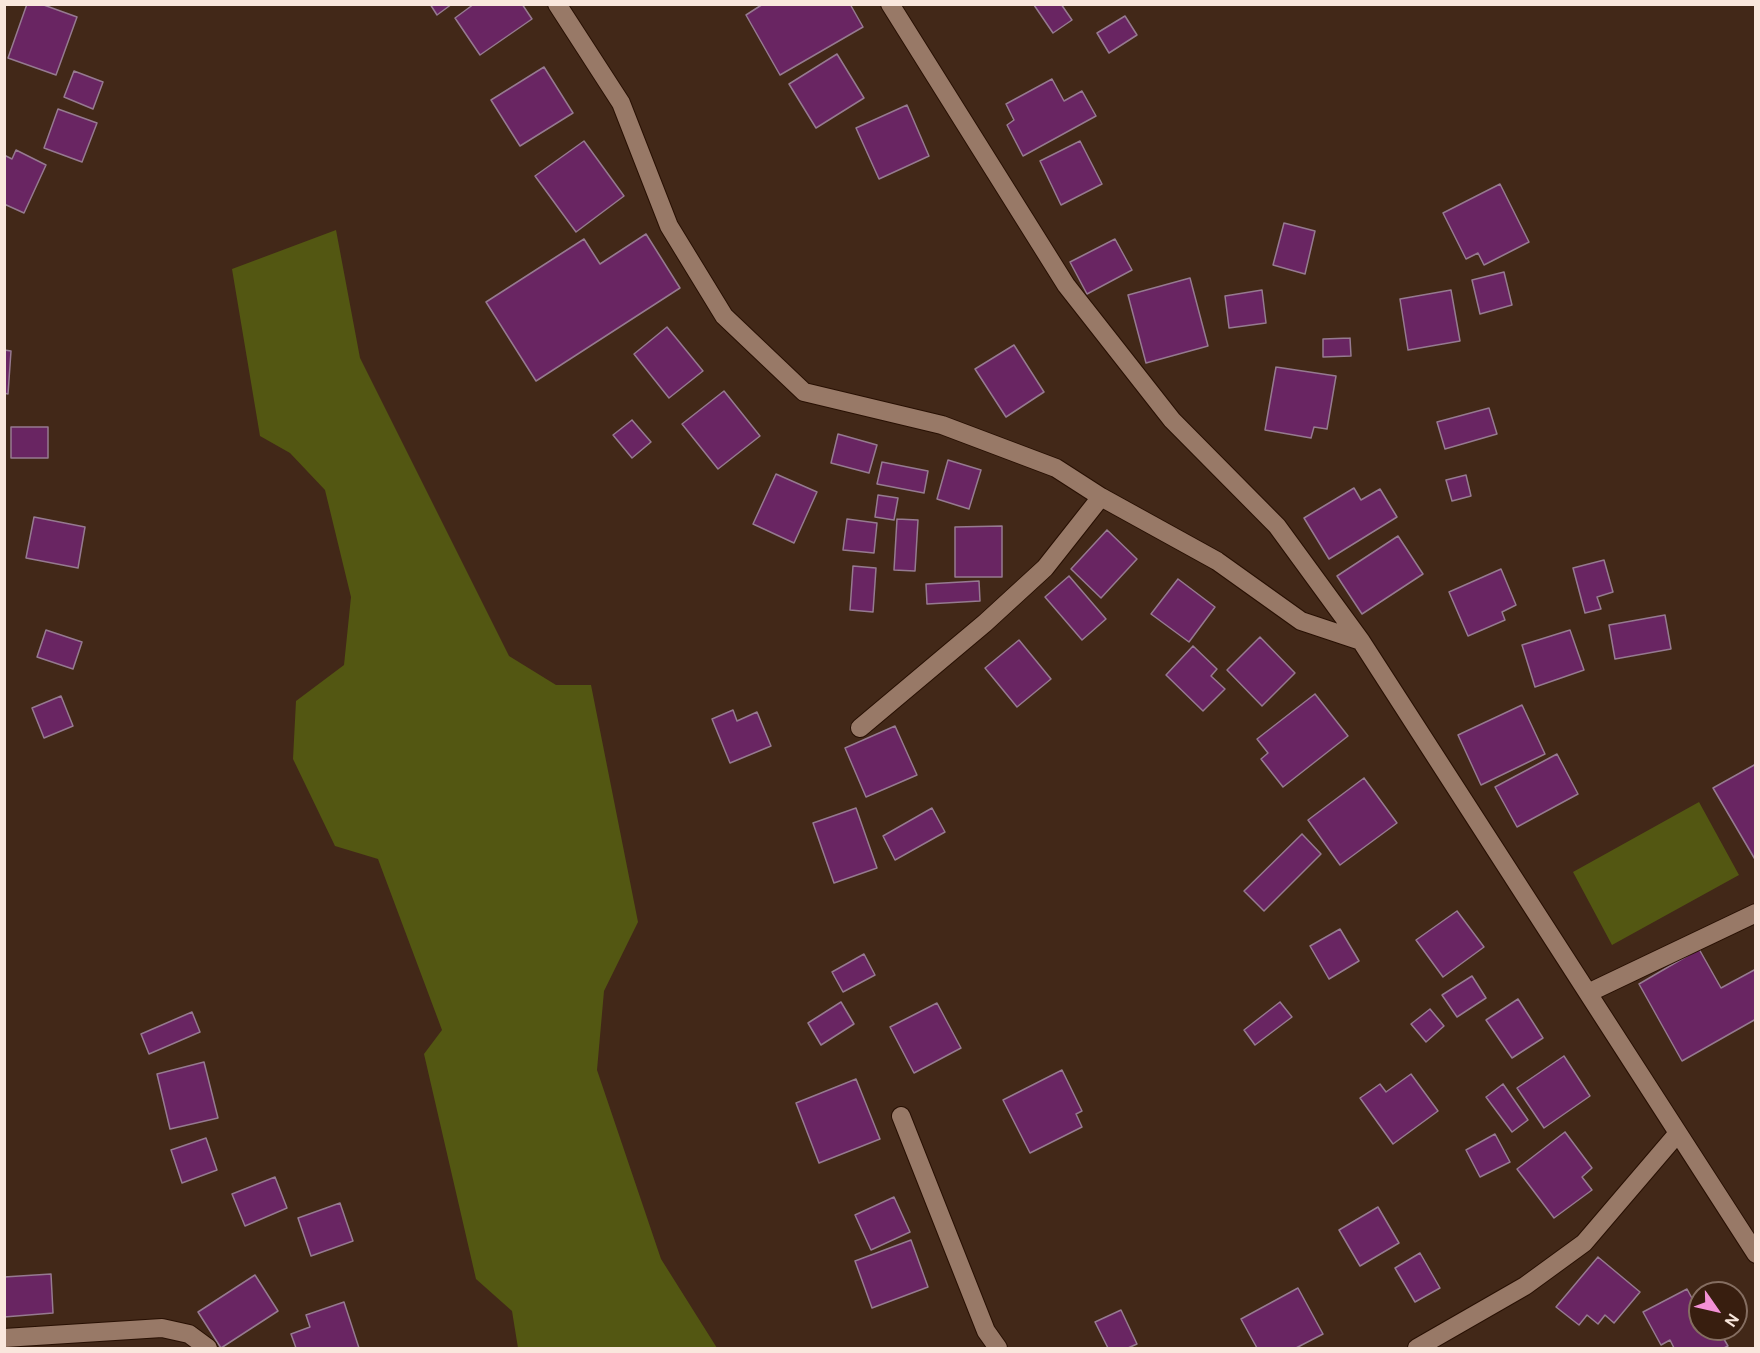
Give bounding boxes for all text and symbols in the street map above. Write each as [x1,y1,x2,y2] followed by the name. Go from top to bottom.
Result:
[1688,1281,1748,1341] north arrow
[1720,1310,1744,1331] text: N

